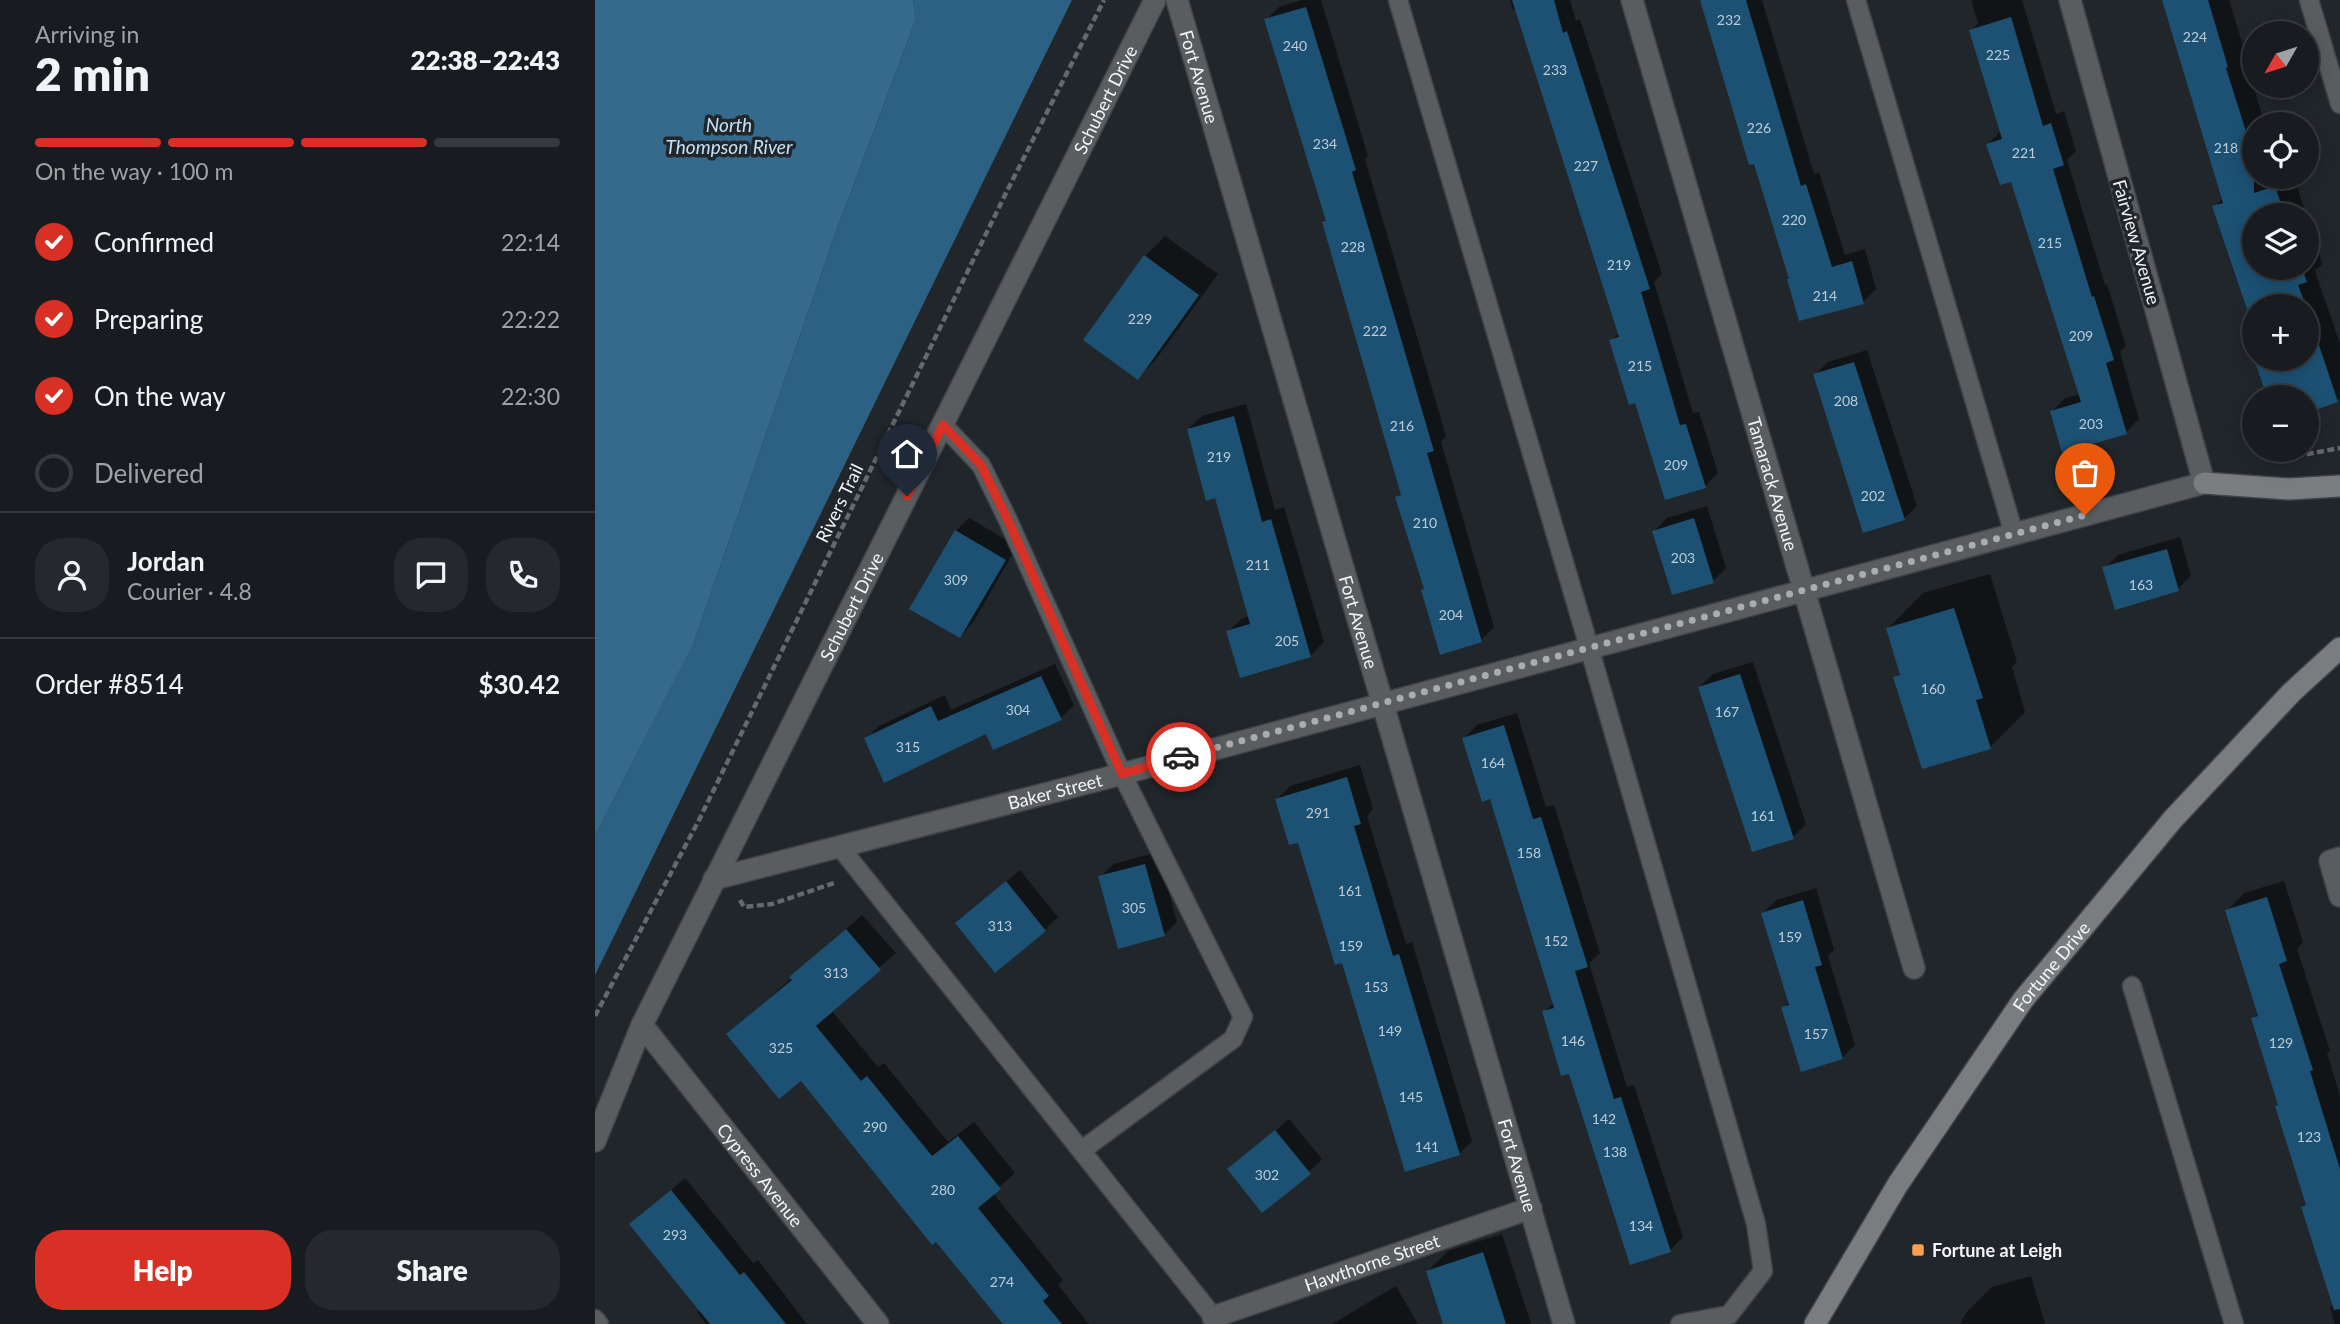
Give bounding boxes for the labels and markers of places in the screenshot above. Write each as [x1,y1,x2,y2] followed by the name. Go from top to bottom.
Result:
[877,424,937,496] pin
[2055,443,2115,515] pin
[1932,1239,2062,1261] place label: Fortune at Leigh
[1910,1242,1926,1258] marker: Fortune at Leigh

